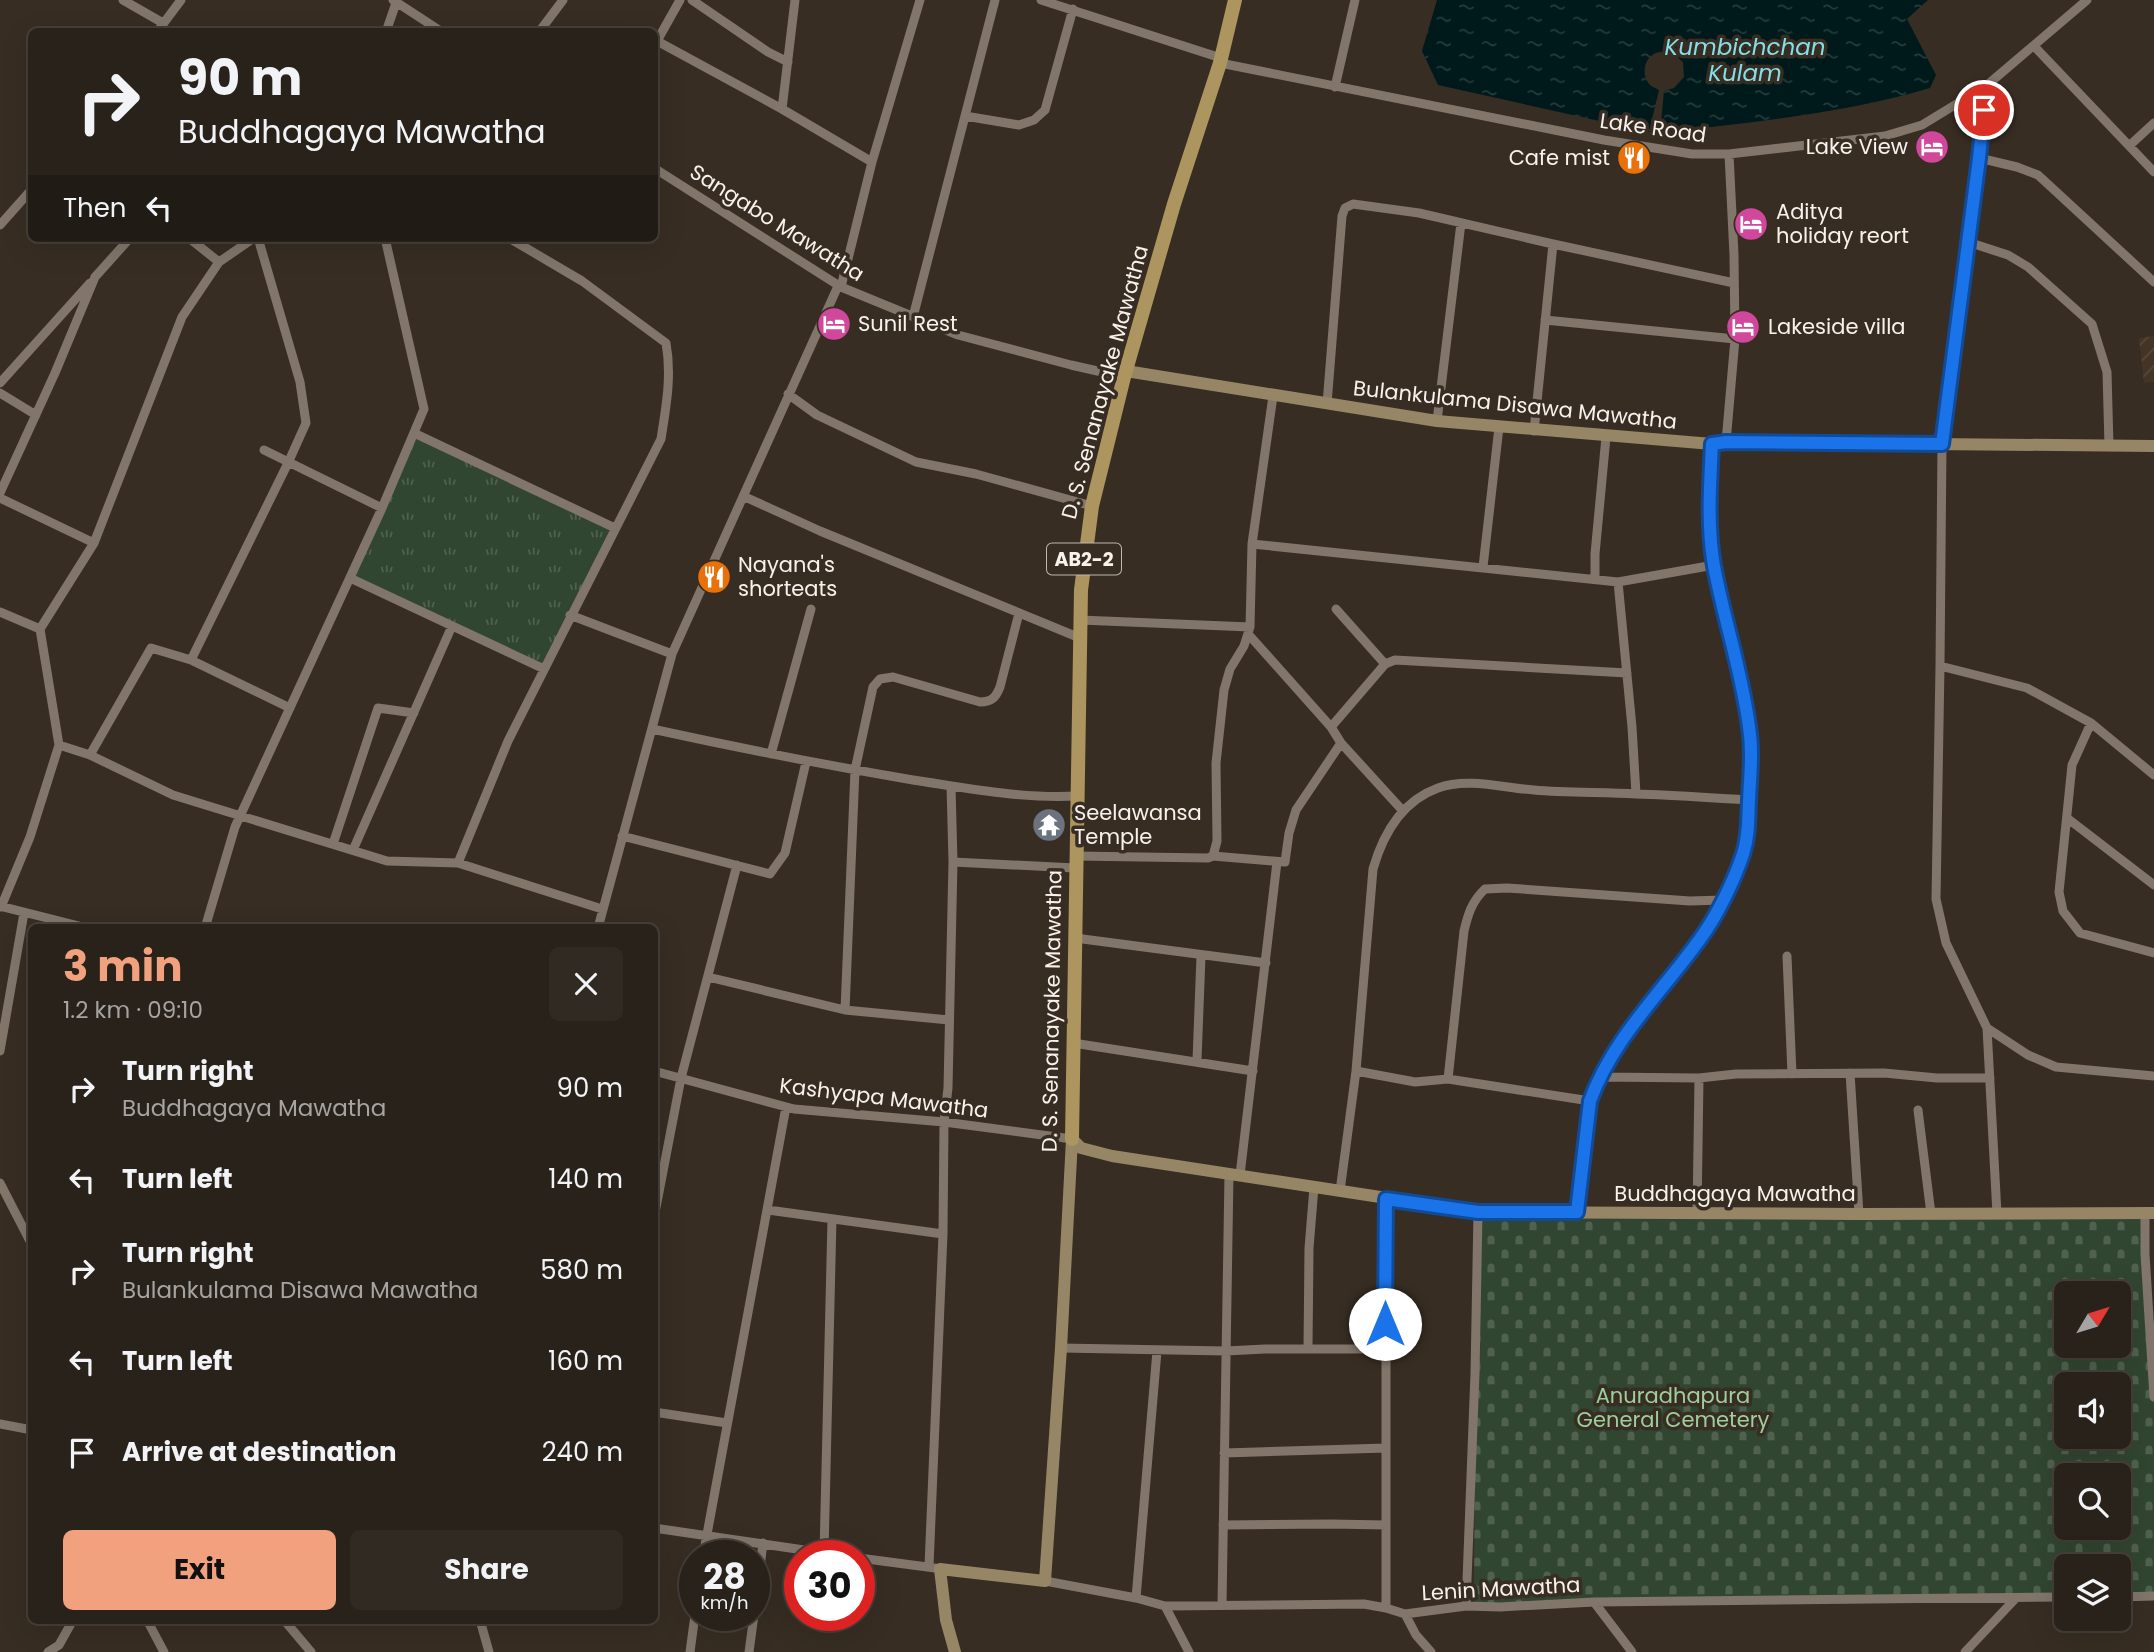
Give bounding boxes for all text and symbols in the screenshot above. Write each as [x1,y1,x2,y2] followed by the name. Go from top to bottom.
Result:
[1664,31,1826,89] water label: Kumbichchan Kulam
[178,44,302,112] text: 90 m
[63,56,154,147] icon: right
[1954,80,2014,140] pin
[1965,91,2003,129] icon: arrive
[1598,106,1708,149] street label: Lake Road
[178,109,546,154] text: Buddhagaya Mawatha
[1913,128,1951,166] hotel icon: Lake View
[1806,132,1908,161] place label: Lake View
[1615,139,1653,177] restaurant icon: Cafe mist
[1509,143,1610,172] place label: Cafe mist
[685,157,870,288] street label: Sangabo Mawatha
[140,189,178,227] icon: left
[63,190,126,226] text: Then
[1776,197,1909,250] place label: Aditya holiday reort
[1732,205,1770,243] hotel icon: Aditya holiday reort
[1054,242,1155,522] street label: D. S. Senanayake Mawatha
[815,305,853,343] hotel icon: Sunil Rest
[1724,308,1762,346] hotel icon: Lakeside villa
[858,309,958,338] place label: Sunil Rest
[1768,312,1906,341] place label: Lakeside villa
[1352,373,1678,436] street label: Bulankulama Disawa Mawatha
[1047,544,1121,574] road number: AB2-2
[738,550,837,603] place label: Nayana's shorteats
[695,558,733,596] restaurant icon: Nayana's shorteats
[1074,798,1202,851] place label: Seelawansa Temple
[1030,806,1068,844] temple icon: Seelawansa Temple
[1035,870,1068,1152] street label: D. S. Senanayake Mawatha
[63,937,183,996] text: 3 min
[549,947,623,1021] button: close
[63,994,203,1026] text: 1.2 km · 09:10
[122,1053,254,1089] text: Turn right
[63,1070,101,1108] icon: right
[557,1070,623,1106] text: 90 m
[778,1070,990,1125] street label: Kashyapa Mawatha
[122,1092,386,1124] text: Buddhagaya Mawatha
[63,1161,101,1199] icon: left
[122,1161,233,1197] text: Turn left
[548,1161,623,1197] text: 140 m
[1614,1179,1856,1208] street label: Buddhagaya Mawatha
[122,1235,254,1271] text: Turn right
[63,1252,101,1290] icon: right
[540,1252,623,1288] text: 580 m
[122,1274,478,1306] text: Bulankulama Disawa Mawatha
[2054,1281,2132,1358] north arrow
[2054,1281,2131,1631] map controls
[1348,1287,1422,1361] position arrow
[63,1343,101,1381] icon: left
[122,1343,233,1379] text: Turn left
[548,1343,623,1379] text: 160 m
[2054,1372,2131,1449] button: sound
[1577,1381,1770,1434] park label: Anuradhapura General Cemetery
[63,1434,101,1472] icon: arrive
[122,1434,397,1470] text: Arrive at destination
[542,1434,623,1470] text: 240 m
[2054,1463,2131,1540] button: search
[63,1530,336,1610] button: Exit
[350,1530,623,1610] button: Share
[784,1540,875,1631] speed limit sign: 30
[703,1552,746,1601] text: 28
[2054,1554,2131,1631] button: layers
[1421,1570,1581,1607] street label: Lenin Mawatha
[701,1590,748,1615] text: km/h

